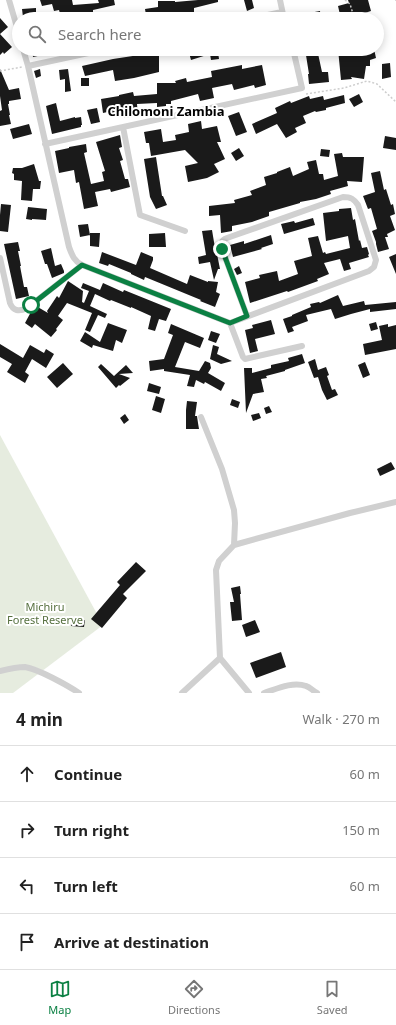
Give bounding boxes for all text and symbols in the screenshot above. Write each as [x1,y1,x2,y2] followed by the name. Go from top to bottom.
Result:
[12,12,384,56] search box
[26,23,48,45] icon: search
[58,24,141,44] text: Search here
[107,102,225,120] district label: Chilomoni Zambia
[213,240,231,258] route end
[22,296,40,314] route start
[7,599,83,627] park label: Michiru Forest Reserve
[16,708,63,731] text: 4 min
[302,710,380,728] text: Walk · 270 m
[16,763,38,785] icon: ahead
[54,764,122,784] text: Continue
[350,765,380,783] text: 60 m
[16,819,38,841] icon: right
[54,820,129,840] text: Turn right
[342,821,380,839] text: 150 m
[16,875,38,897] icon: left
[54,876,118,896] text: Turn left
[350,877,380,895] text: 60 m
[16,931,38,953] icon: arrive
[54,932,209,952] text: Arrive at destination
[48,978,71,1017] tab: Map
[168,978,220,1017] tab: Directions
[317,978,348,1017] tab: Saved

